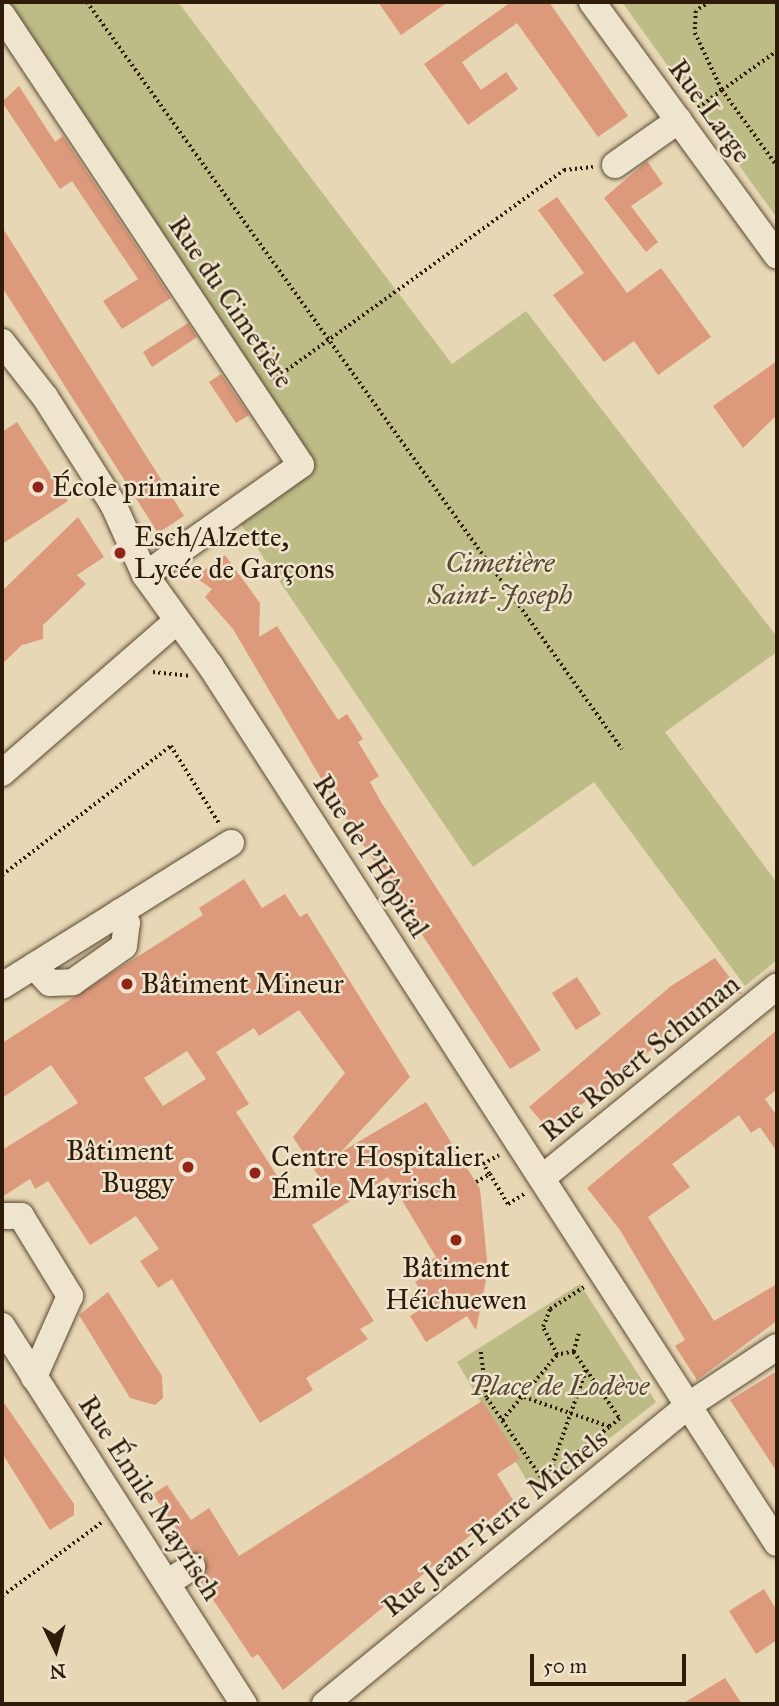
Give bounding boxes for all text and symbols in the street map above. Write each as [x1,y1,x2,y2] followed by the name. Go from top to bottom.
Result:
[661,53,759,169] street label: Rue Large
[161,210,301,394] street label: Rue du Cimetière
[52,470,220,504] place label: École primaire
[30,479,46,495] marker: École primaire
[134,520,334,586] place label: Esch/Alzette, Lycée de Garçons
[112,545,128,561] marker: Esch/Alzette, Lycée de Garçons
[428,546,572,612] park label: Cimetière Saint-Joseph
[306,768,436,944] street label: Rue de l'Hôpital
[141,967,344,1001] place label: Bâtiment Mineur
[534,967,746,1149] street label: Rue Robert Schuman
[119,976,135,992] marker: Bâtiment Mineur
[66,1134,174,1200] place label: Bâtiment Buggy
[271,1140,484,1206] place label: Centre Hospitalier Émile Mayrisch
[180,1159,196,1175] marker: Bâtiment Buggy
[245,1163,265,1183] marker: Centre Hospitalier Émile Mayrisch
[448,1232,464,1248] marker: Bâtiment Héichuewen
[385,1251,527,1317] place label: Bâtiment Héichuewen
[469,1369,649,1403] park label: Place de Lodève
[71,1389,229,1607] street label: Rue Émile Mayrisch
[376,1422,614,1624] street label: Rue Jean-Pierre Michels
[21,1615,91,1685] north arrow
[534,1640,690,1684] scale bar
[543,1653,587,1679] text: 50 m
[49,1659,67,1684] text: N

